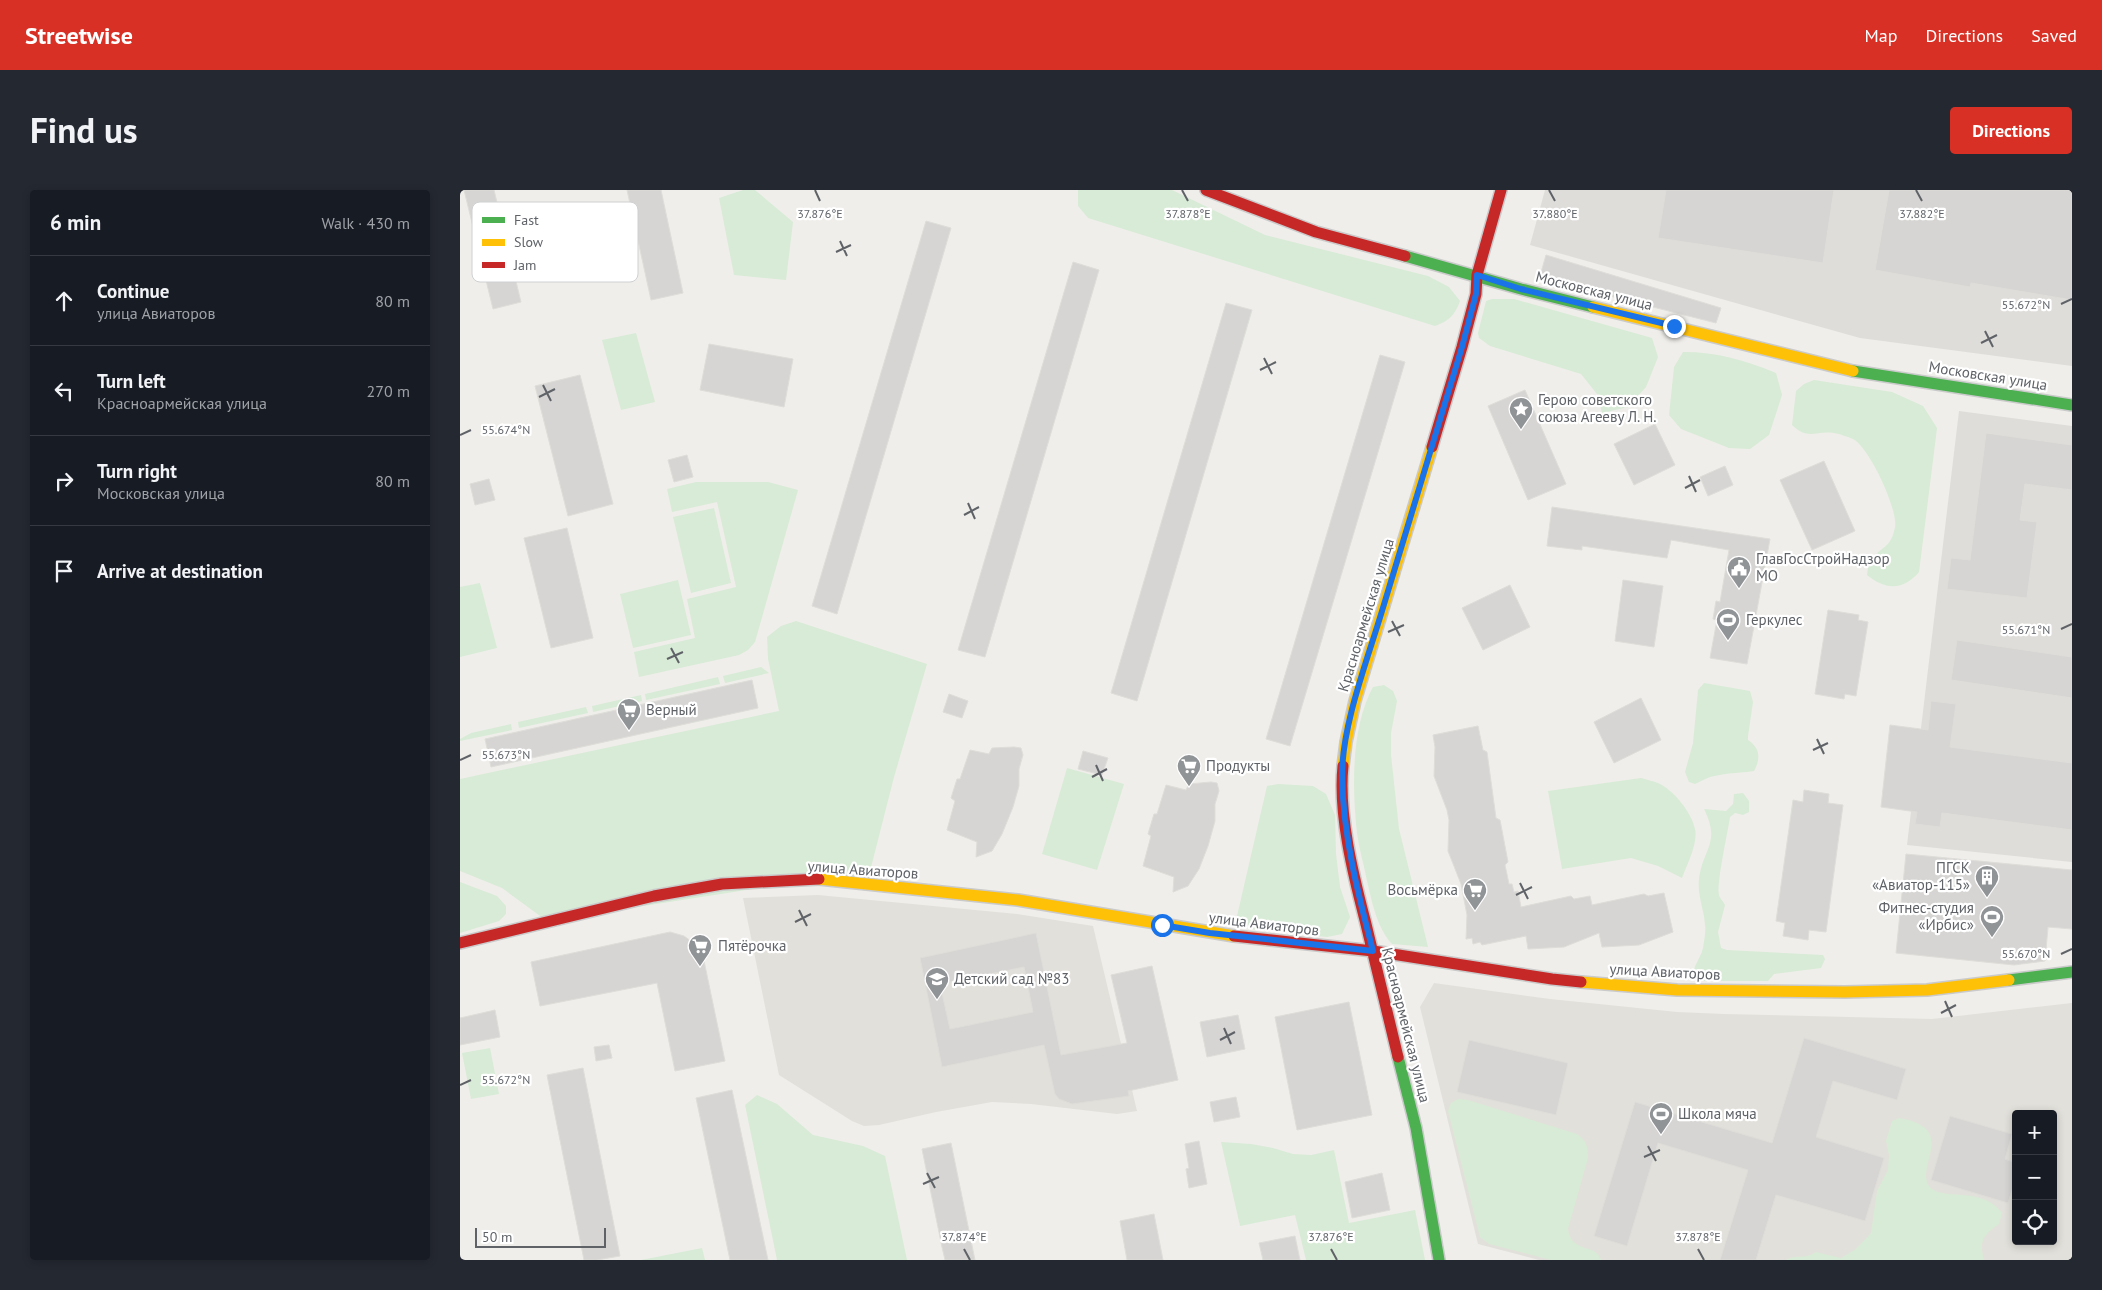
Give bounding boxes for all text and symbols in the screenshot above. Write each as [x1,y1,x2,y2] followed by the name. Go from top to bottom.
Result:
[25,20,133,51] text: Streetwise
[1865,24,1897,47] text: Map
[1925,24,2003,47] text: Directions
[2031,24,2077,47] text: Saved
[30,107,138,153] text: Find us
[1950,107,2072,154] button: Directions
[472,202,638,282] legend
[797,206,843,221] text: 37.876°E
[1165,206,1211,221] text: 37.878°E
[1532,206,1578,221] text: 37.880°E
[1899,206,1945,221] text: 37.882°E
[50,209,101,236] text: 6 min
[514,211,539,229] text: Fast
[321,213,410,233] text: Walk · 430 m
[514,233,544,251] text: Slow
[513,256,536,274] text: Jam
[1534,267,1655,314] street label: Московская улица
[97,279,169,303] text: Continue
[50,287,78,315] icon: ahead
[375,291,410,311] text: 80 m
[2002,297,2050,312] text: 55.672°N
[97,303,215,323] text: улица Авиаторов
[1663,315,1686,338] route end
[1927,357,2049,394] street label: Московская улица
[97,369,166,393] text: Turn left
[50,377,78,405] icon: left
[367,381,410,401] text: 270 m
[1538,390,1656,426] place label: Герою советского союза Агееву Л. Н.
[97,393,267,413] text: Красноармейская улица
[1508,396,1534,430] place icon: Герою советского союза Агееву Л. Н.
[482,422,530,437] text: 55.674°N
[97,459,177,483] text: Turn right
[50,467,78,495] icon: right
[375,471,410,491] text: 80 m
[97,483,225,503] text: Московская улица
[1333,536,1398,694] street label: Красноармейская улица
[1756,549,1890,585] place label: ГлавГосСтройНадзор МО
[1726,555,1752,589] public building icon: ГлавГосСтройНадзор МО
[50,557,78,585] icon: arrive
[97,559,263,583] text: Arrive at destination
[1715,607,1741,641] sports icon: Геркулес
[1746,610,1803,629] place label: Геркулес
[2002,622,2050,637] text: 55.671°N
[616,697,642,731] supermarket icon: Верный
[646,700,697,719] place label: Верный
[482,747,530,762] text: 55.673°N
[1176,753,1202,787] supermarket icon: Продукты
[1206,756,1270,775] place label: Продукты
[807,856,919,883] street label: улица Авиаторов
[1872,858,1970,894] place label: ПГСК «Авиатор-115»
[1974,864,2000,898] building icon: ПГСК «Авиатор-115»
[1462,877,1488,911] supermarket icon: Восьмёрка
[1387,880,1458,899] place label: Восьмёрка
[1878,898,1974,934] place label: Фитнес-студия «Ирбис»
[1979,904,2005,938] sports icon: Фитнес-студия «Ирбис»
[1208,907,1320,940] street label: улица Авиаторов
[1151,914,1174,937] route start
[687,933,713,967] supermarket icon: Пятёрочка
[718,936,786,955] place label: Пятёрочка
[1378,945,1435,1104] street label: Красноармейская улица
[2002,946,2050,961] text: 55.670°N
[1609,959,1721,984] street label: улица Авиаторов
[924,966,950,1000] school or university icon: Детский сад №83
[954,969,1069,988] place label: Детский сад №83
[482,1072,530,1087] text: 55.672°N
[1648,1101,1674,1135] sports icon: Школа мяча
[1678,1104,1757,1123] place label: Школа мяча
[2012,1110,2057,1245] map controls
[2012,1110,2057,1155] button: +
[2012,1155,2057,1200] button: −
[2012,1200,2057,1245] button: locate
[475,1225,606,1248] scale bar
[482,1228,512,1246] text: 50 m
[941,1229,987,1244] text: 37.874°E
[1308,1229,1354,1244] text: 37.876°E
[1675,1229,1721,1244] text: 37.878°E

